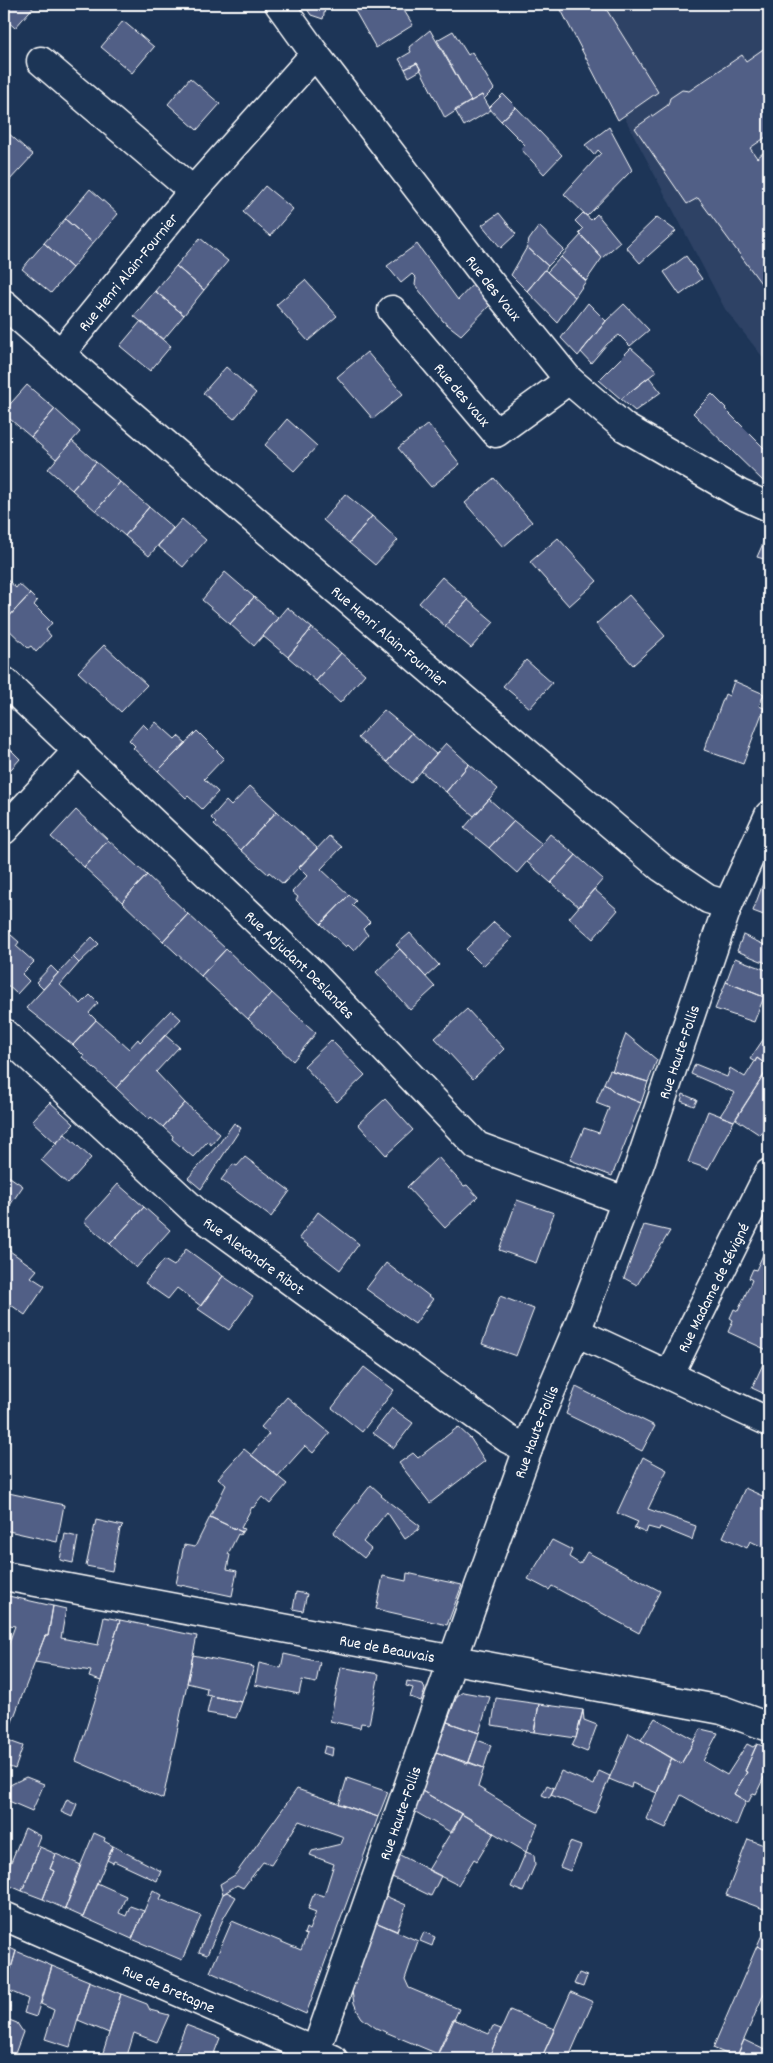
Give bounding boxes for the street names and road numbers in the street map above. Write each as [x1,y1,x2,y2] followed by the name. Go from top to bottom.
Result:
[74,209,185,337] street label: Rue Henri Alain-Fournier
[459,251,526,327] street label: Rue des Vaux
[427,359,495,433] street label: Rue des vaux
[325,581,452,694] street label: Rue Henri Alain-Fournier
[239,906,359,1026] street label: Rue Adjudant Deslandes
[654,1002,707,1102] street label: Rue Haute-Follis
[197,1212,309,1302] street label: Rue Alexandre Ribot
[673,1219,757,1357] street label: Rue Madame de Sévigné
[509,1382,566,1482] street label: Rue Haute-Follis
[337,1630,437,1670] street label: Rue de Beauvais
[375,1763,429,1864] street label: Rue Haute-Follis
[118,1960,218,2020] street label: Rue de Bretagne

